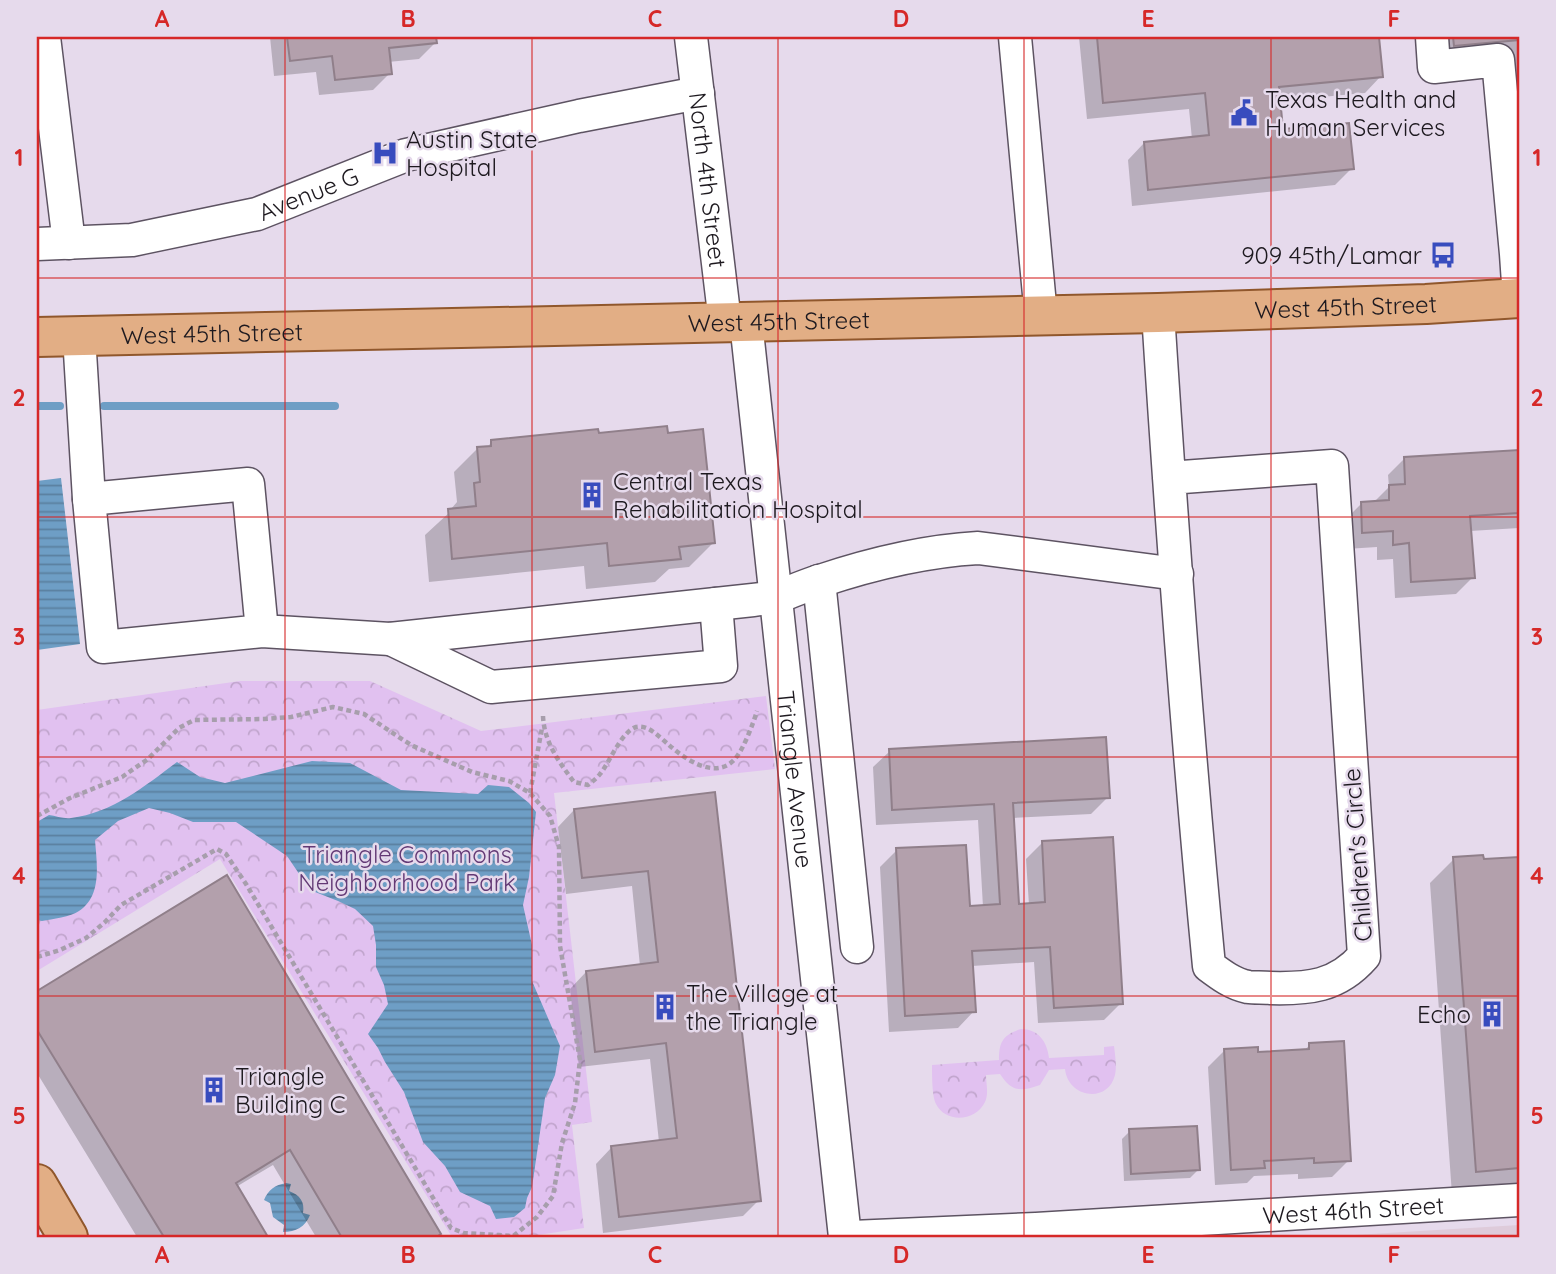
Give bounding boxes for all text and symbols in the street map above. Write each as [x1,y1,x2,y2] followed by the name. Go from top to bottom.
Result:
[155,4,170,33] text: A
[400,4,416,33] text: B
[648,4,662,33] text: C
[893,4,909,33] text: D
[1141,4,1155,33] text: E
[1388,4,1400,33] text: F
[1265,84,1456,142] place label: Texas Health and Human Services
[683,91,733,269] street label: North 4th Street
[1229,98,1259,128] public building icon: Texas Health and Human Services
[406,124,538,182] place label: Austin State Hospital
[370,138,400,168] hospital icon: Austin State Hospital
[15,143,23,172] text: 1
[1533,143,1541,172] text: 1
[254,160,363,227] street label: Avenue G
[1241,240,1422,270] place label: 909 45th/Lamar
[1428,240,1458,270] bus stop icon: 909 45th/Lamar
[1254,288,1438,325] street label: West 45th Street
[687,304,870,338] street label: West 45th Street
[121,316,303,350] street label: West 45th Street
[12,383,26,412] text: 2
[1530,383,1544,412] text: 2
[613,466,863,524] place label: Central Texas Rehabilitation Hospital
[577,480,607,510] building icon: Central Texas Rehabilitation Hospital
[13,622,25,651] text: 3
[1531,622,1543,651] text: 3
[771,689,820,870] street label: Triangle Avenue
[1336,767,1378,943] street label: Children's Circle
[298,839,516,897] park label: Triangle Commons Neighborhood Park
[12,861,26,890] text: 4
[1530,861,1544,890] text: 4
[686,978,838,1036] place label: The Village at the Triangle
[650,992,680,1022] building icon: The Village at the Triangle
[1417,999,1471,1029] place label: Echo
[1477,999,1507,1029] building icon: Echo
[235,1061,345,1119] place label: Triangle Building C
[199,1075,229,1105] building icon: Triangle Building C
[12,1101,26,1130] text: 5
[1530,1101,1544,1130] text: 5
[1262,1190,1445,1230] street label: West 46th Street
[155,1240,170,1269] text: A
[400,1240,416,1269] text: B
[648,1240,662,1269] text: C
[893,1240,909,1269] text: D
[1141,1240,1155,1269] text: E
[1388,1240,1400,1269] text: F

